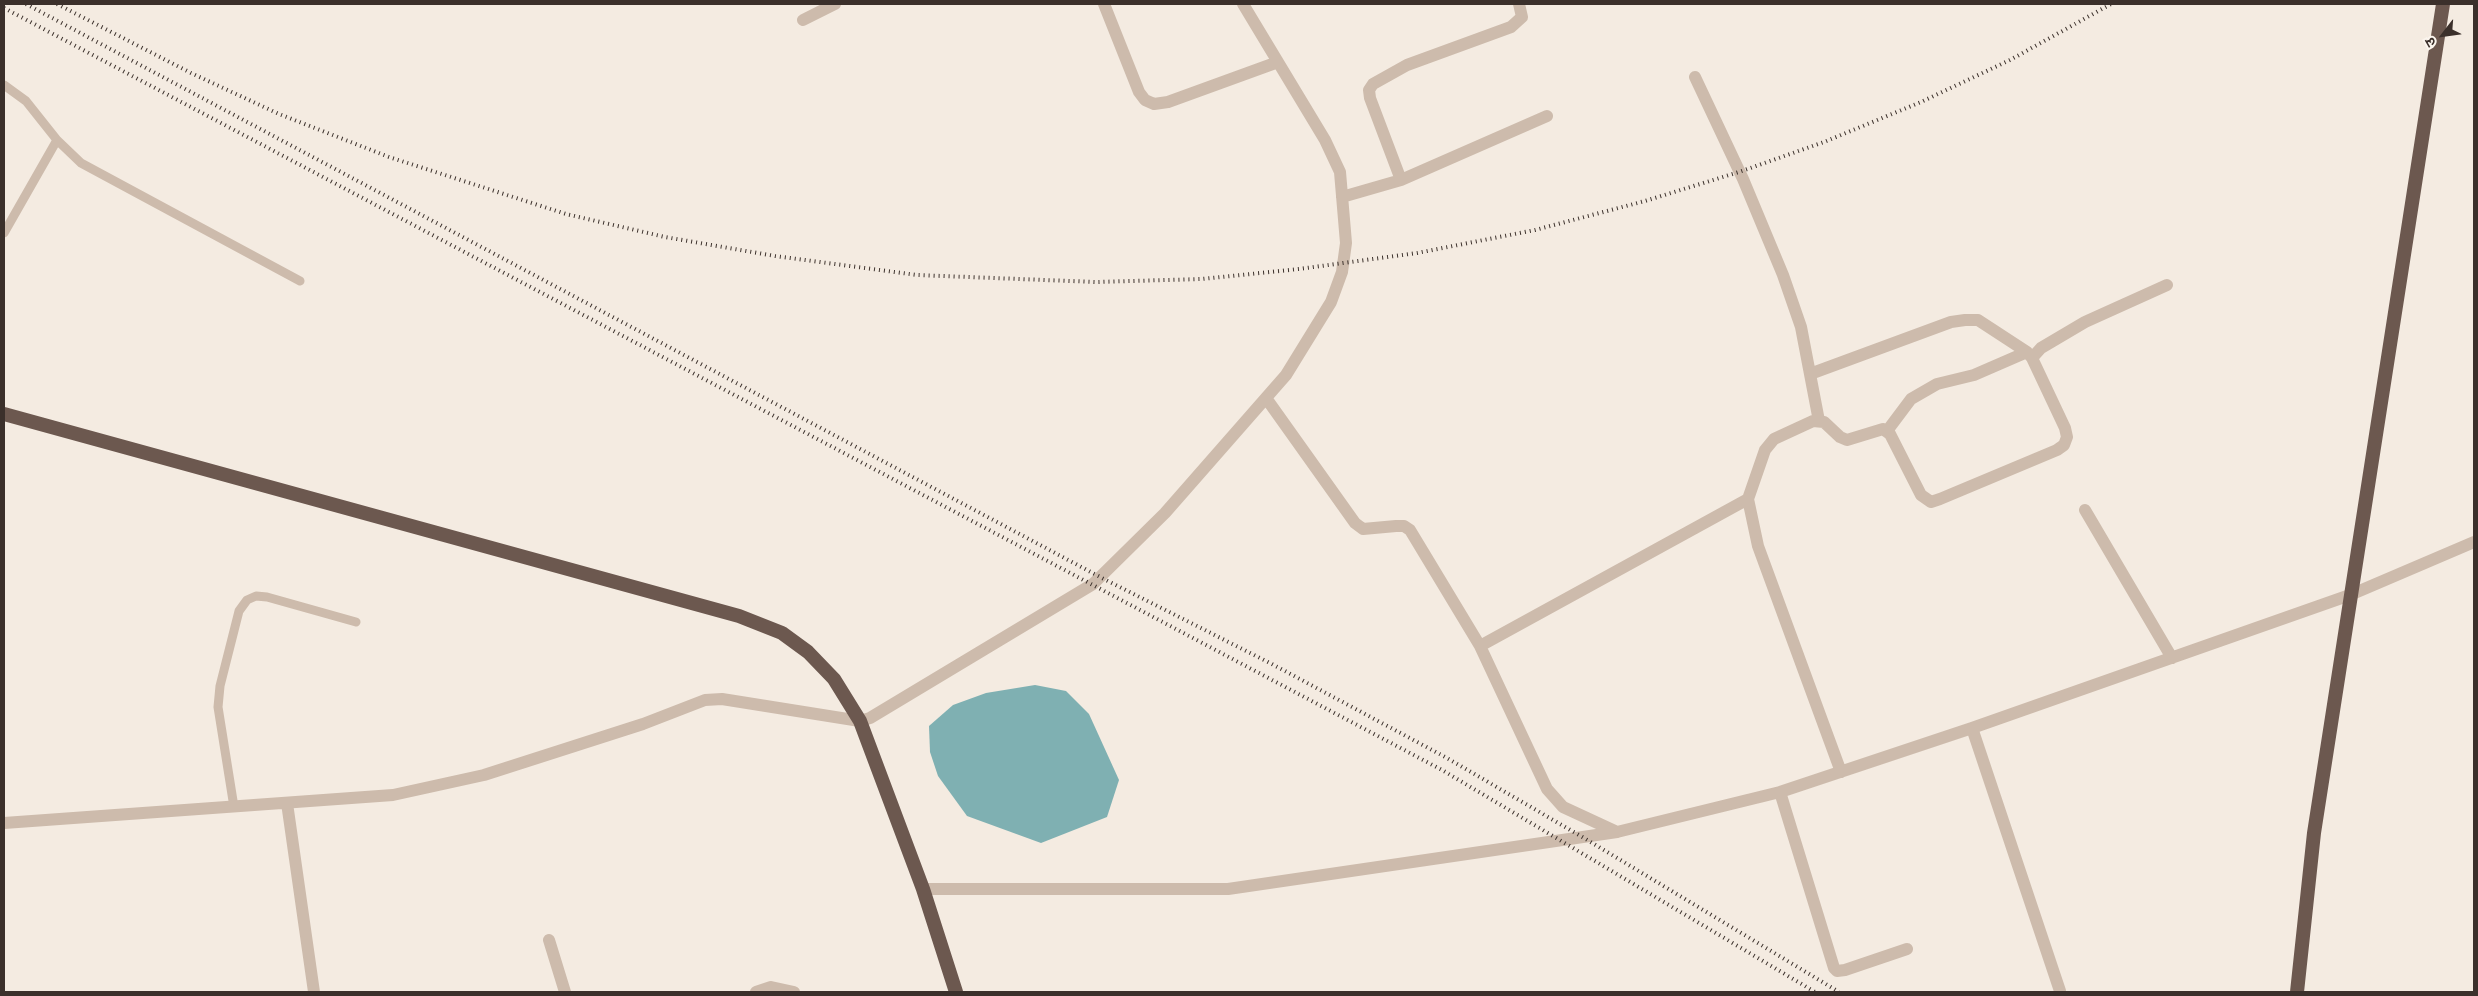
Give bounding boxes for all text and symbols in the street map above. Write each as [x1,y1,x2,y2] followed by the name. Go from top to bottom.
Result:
[2418,10,2468,60] north arrow
[2420,34,2440,51] text: उ

